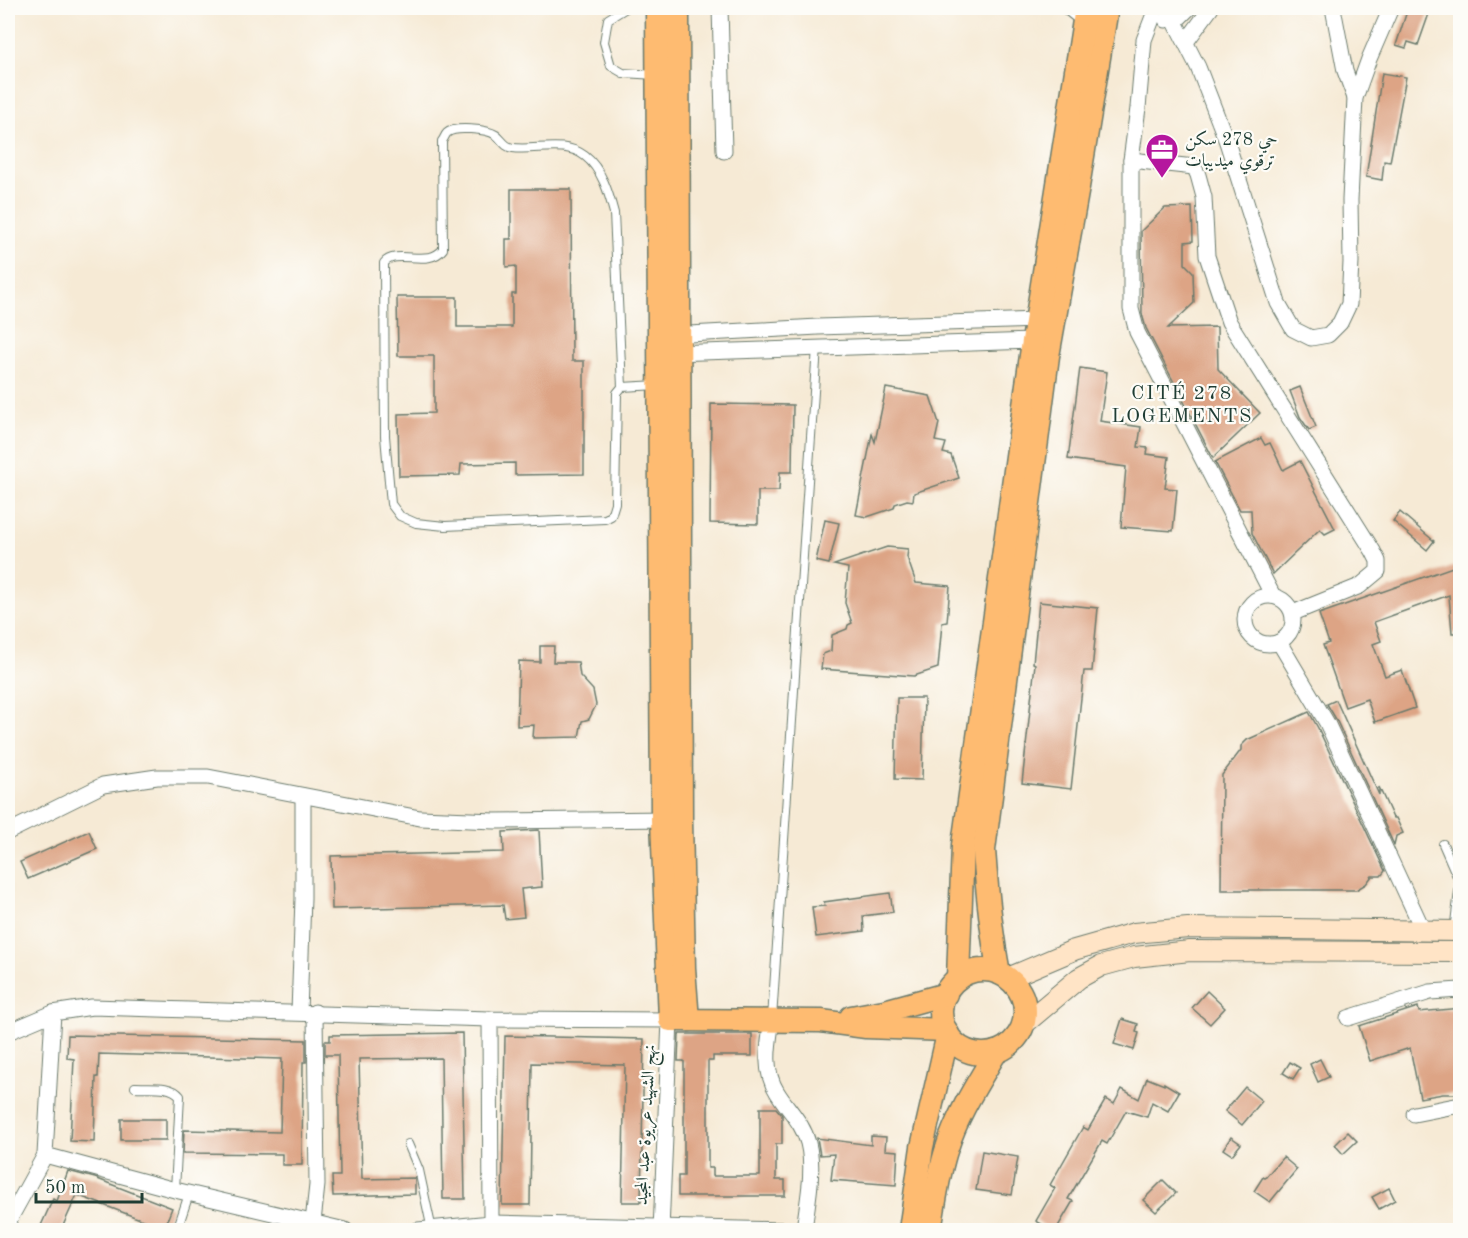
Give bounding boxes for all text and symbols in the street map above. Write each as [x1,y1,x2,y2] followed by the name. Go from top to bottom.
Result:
[1185,130,1278,175] place label: حي 278 سكن ترقوي ميديبات
[1144,132,1180,179] office icon: حي 278 سكن ترقوي ميديبات
[1111,381,1253,427] district label: CITÉ 278 LOGEMENTS
[633,1044,665,1206] street label: نهج الشهيد عريوة عبد المجيد
[36,1166,142,1204] scale bar
[45,1179,85,1197] text: 50 m

